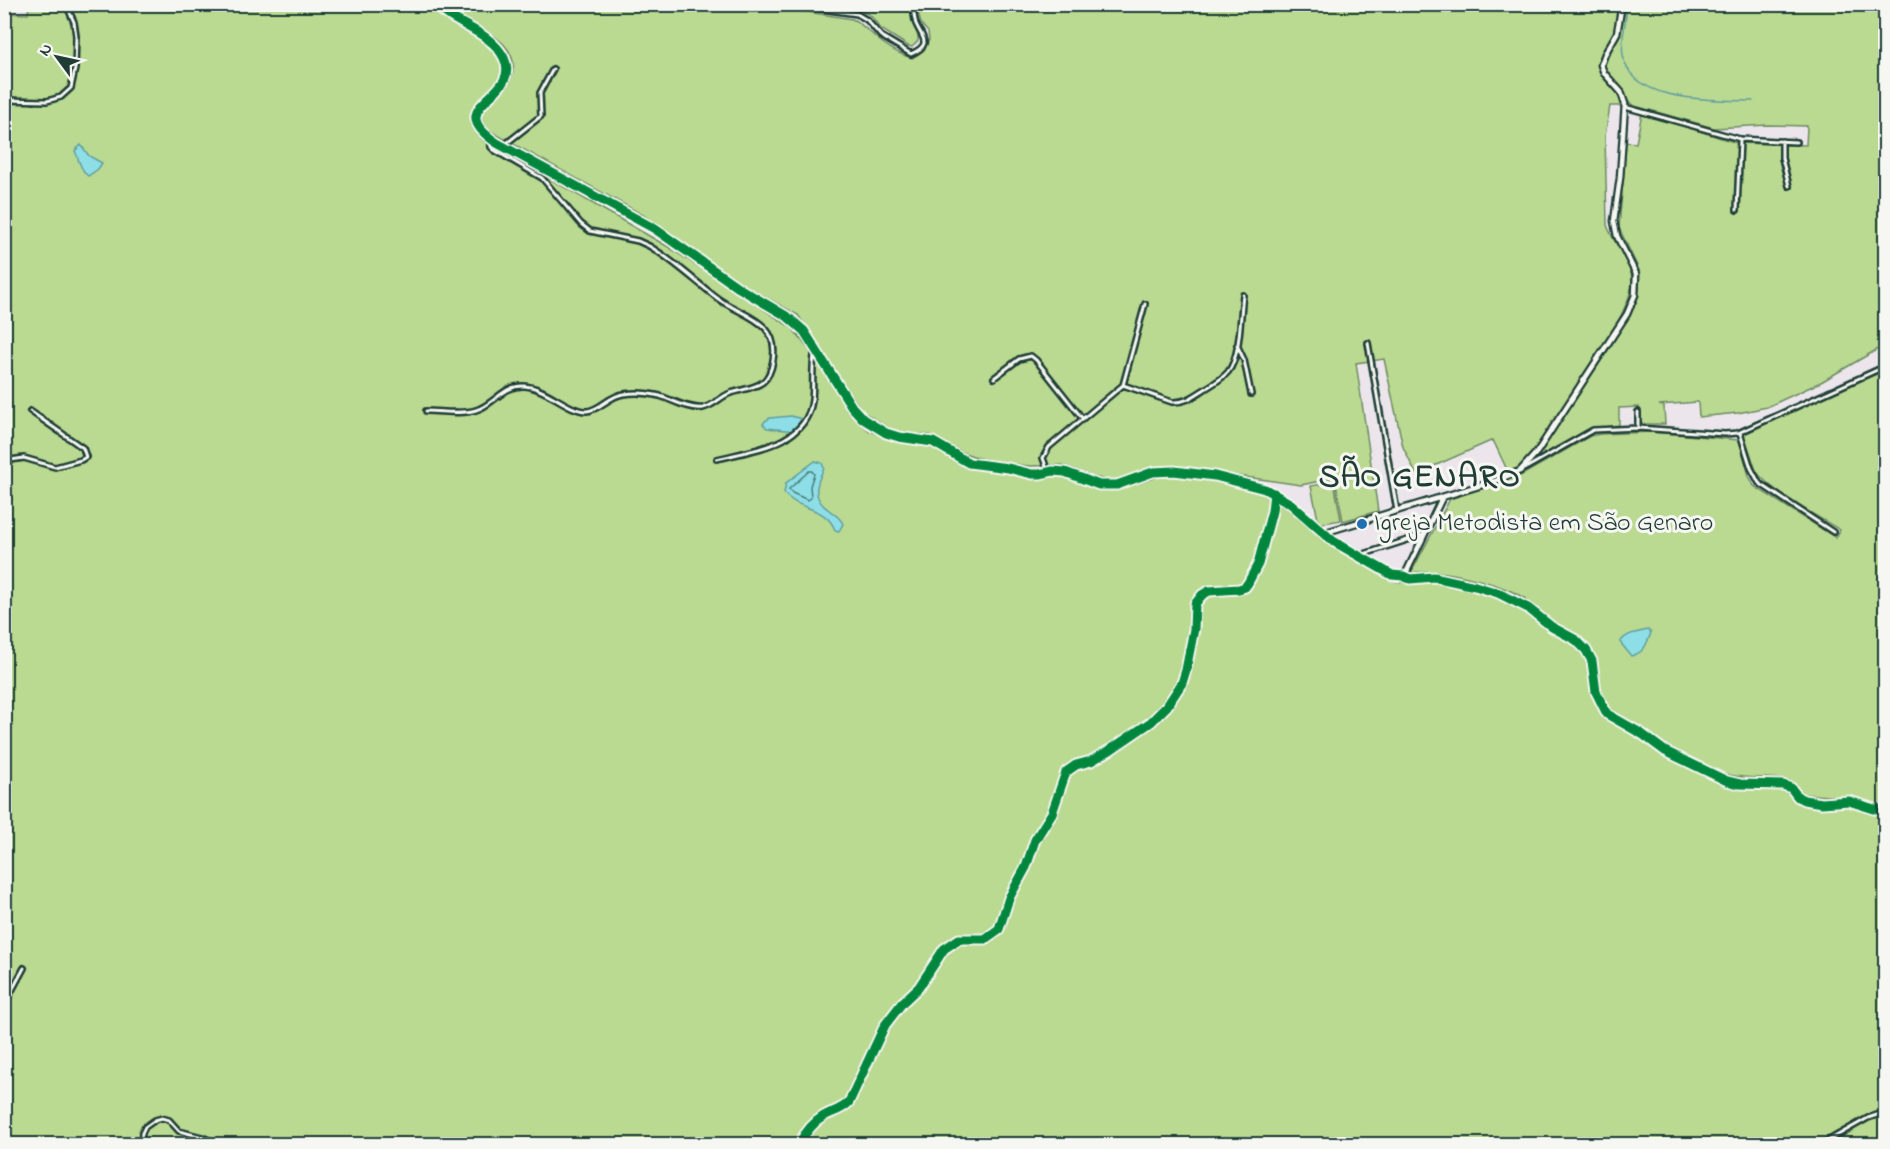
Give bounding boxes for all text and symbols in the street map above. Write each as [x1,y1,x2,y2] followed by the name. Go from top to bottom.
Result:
[27,27,87,87] north arrow
[33,39,59,61] text: N
[1319,455,1521,502] district label: SÃO GENARO
[1374,505,1713,543] place label: Igreja Metodista em São Genaro
[1355,517,1369,531] marker: Igreja Metodista em São Genaro

